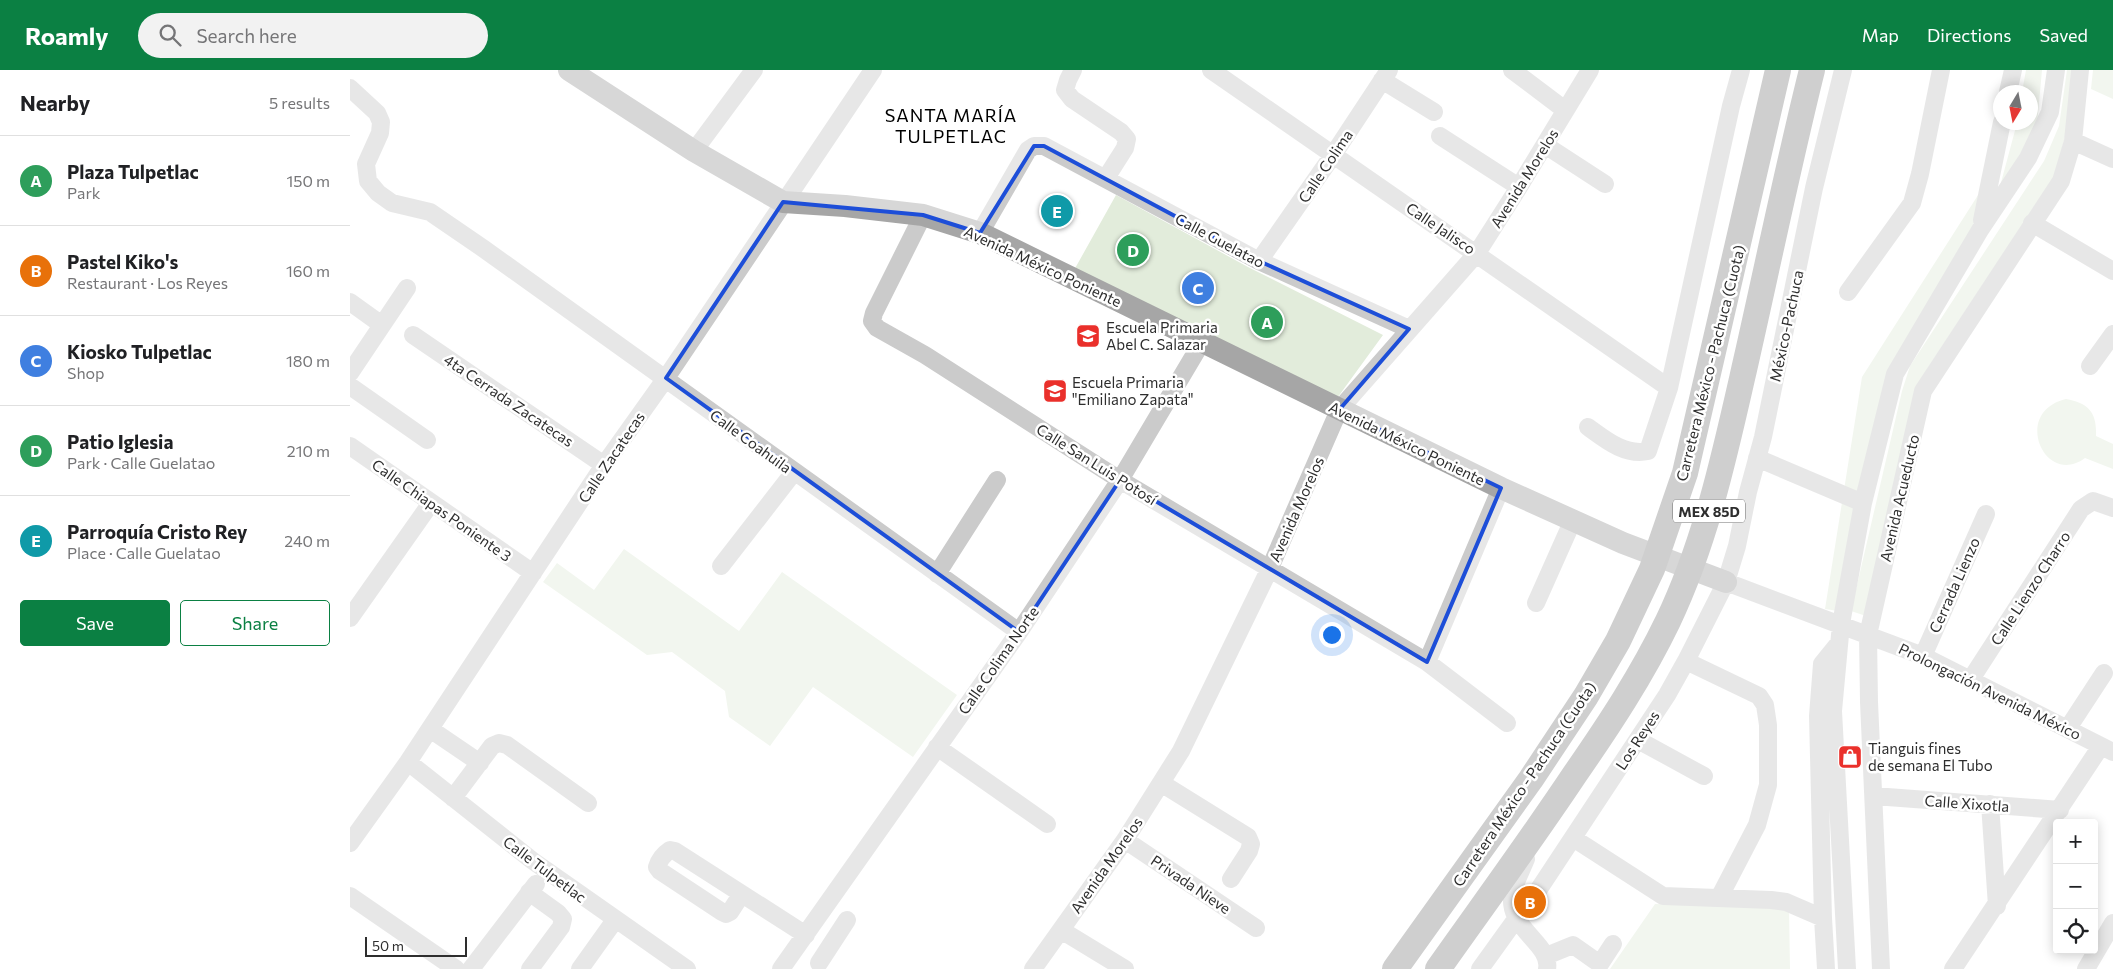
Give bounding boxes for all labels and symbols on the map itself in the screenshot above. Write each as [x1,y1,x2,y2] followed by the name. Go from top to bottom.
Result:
[1993,85,2038,130] north arrow
[885,104,1017,147] district label: SANTA MARÍA TULPETLAC
[1486,125,1562,231] street label: Avenida Morelos
[1294,126,1356,206] street label: Calle Colima
[1041,192,1073,230] pin: E
[1403,198,1479,258] street label: Calle Jalisco
[1172,209,1268,271] street label: Calle Guelatao
[962,222,1125,310] street label: Avenida México Poniente
[1117,231,1149,269] pin: D
[1672,243,1748,483] street label: Carretera México - Pachuca (Cuota)
[1182,269,1214,307] pin: C
[1765,269,1807,383] street label: México-Pachuca
[1251,303,1283,341] pin: A
[1106,318,1218,353] place label: Escuela Primaria Abel C. Salazar
[1075,323,1101,349] school or university icon: Escuela Primaria Abel C. Salazar
[441,350,577,450] street label: 4ta Cerrada Zacatecas
[1072,373,1194,408] place label: Escuela Primaria "Emiliano Zapata"
[1042,378,1068,404] school or university icon: Escuela Primaria "Emiliano Zapata"
[1326,397,1488,489] street label: Avenida México Poniente
[707,405,795,477] street label: Calle Coahuila
[574,408,648,506] street label: Calle Zacatecas
[1033,420,1162,509] street label: Calle San Luis Potosí
[1876,433,1922,563] street label: Avenida Acueducto
[1265,453,1327,564] street label: Avenida Morelos
[369,455,515,565] street label: Calle Chiapas Poniente 3
[1673,500,1745,522] road number: MEX 85D
[1986,528,2074,648] street label: Calle Lienzo Charro
[1925,534,1983,636] street label: Cerrada Lienzo
[954,603,1042,717] street label: Calle Colima Norte
[1319,622,1345,648] your location
[1896,639,2084,743] street label: Prolongación Avenida México
[1449,678,1599,890] street label: Carretera México - Pachuca (Cuota)
[1611,707,1663,773] street label: Los Reyes
[1868,739,1993,774] place label: Tianguis fines de semana El Tubo
[1837,744,1863,770] shop icon: Tianguis fines de semana El Tubo
[1924,791,2010,815] street label: Calle Xixotla
[1066,813,1146,917] street label: Avenida Morelos
[500,832,590,906] street label: Calle Tulpetlac
[1148,851,1234,917] street label: Privada Nieve
[1514,883,1546,921] pin: B
[365,934,468,957] scale bar

